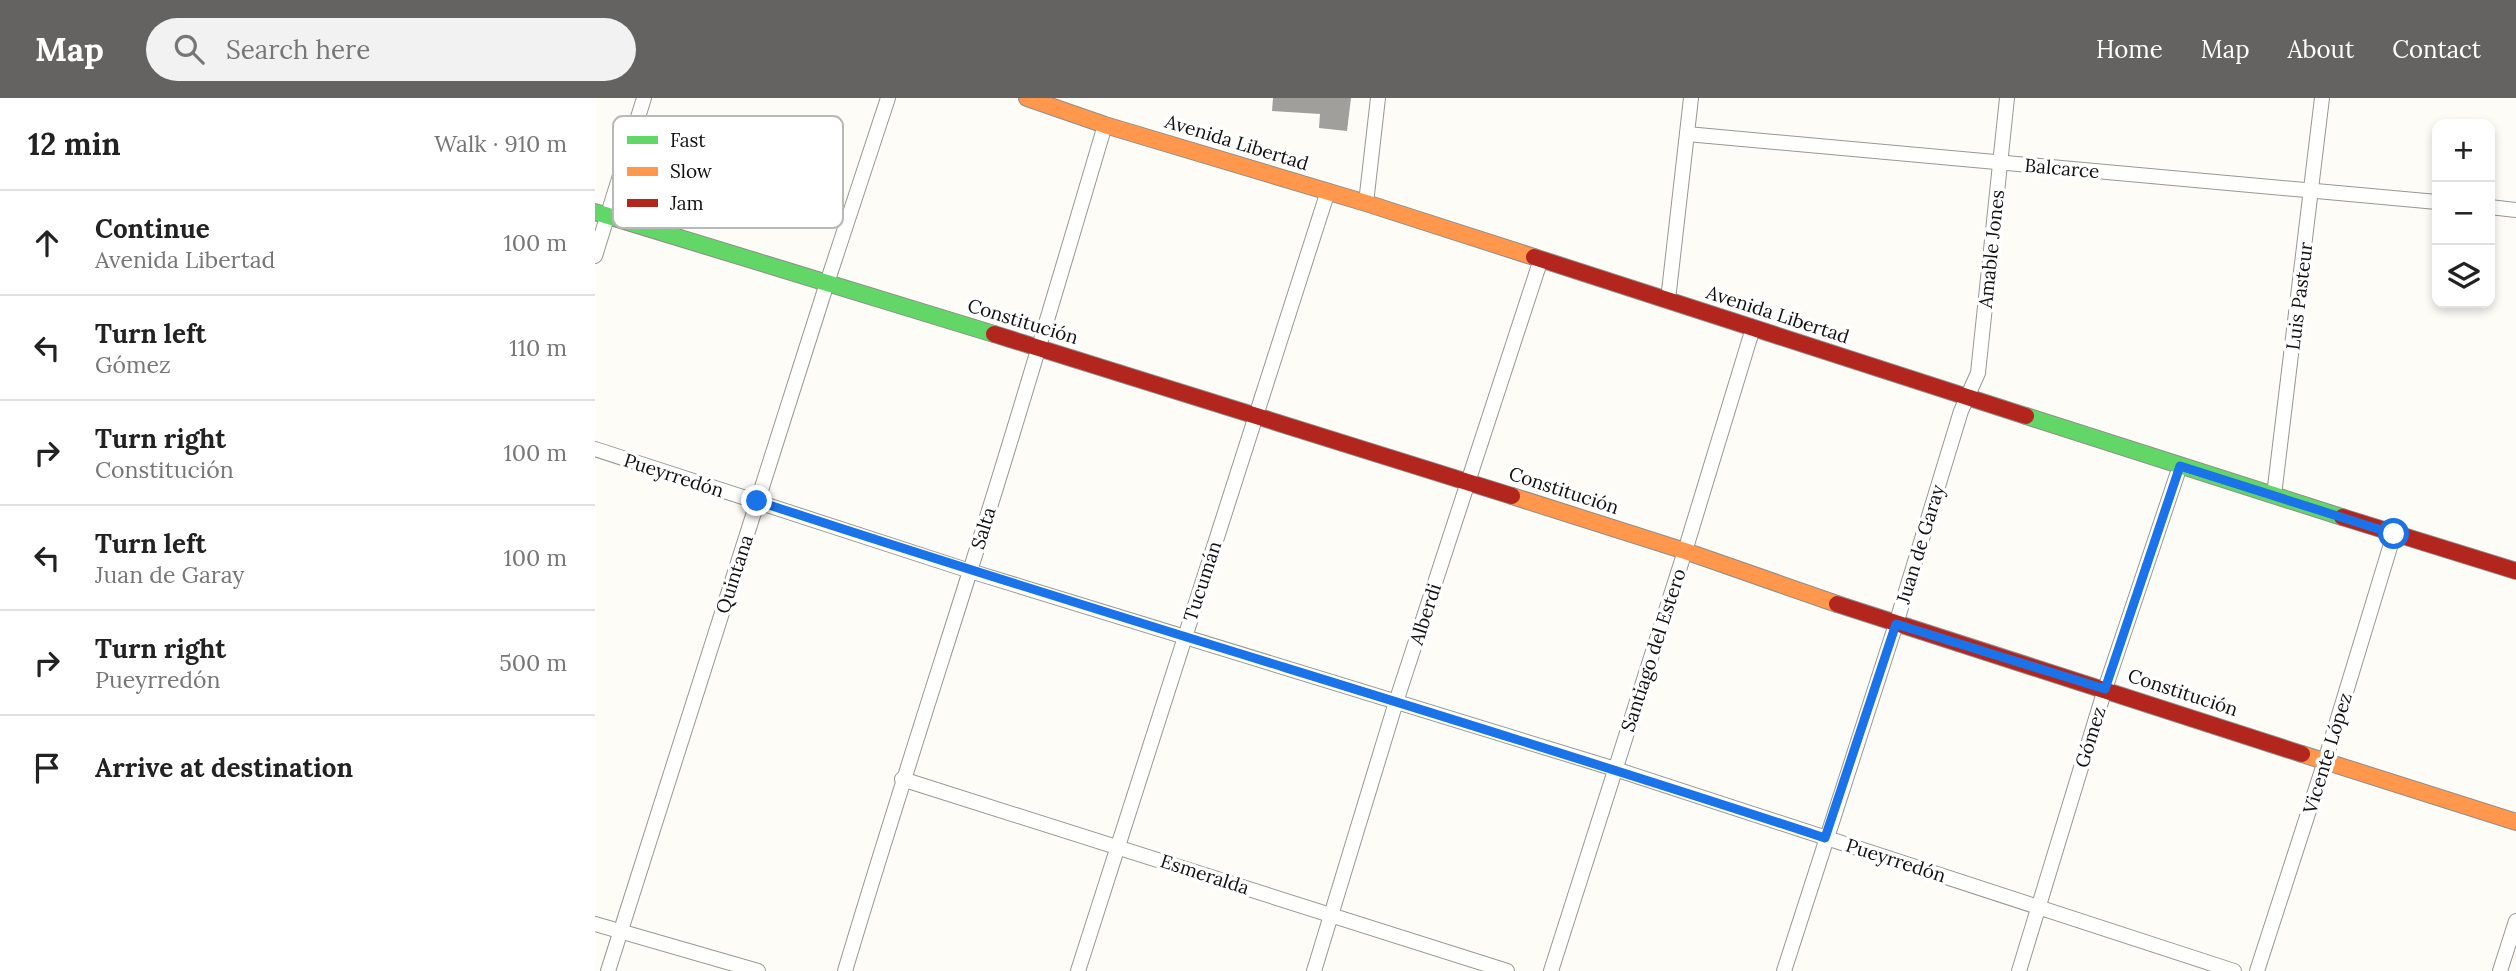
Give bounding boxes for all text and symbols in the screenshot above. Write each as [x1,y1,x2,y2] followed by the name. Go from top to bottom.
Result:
[146,18,636,81] search box
[35,28,104,70] text: Map
[170,30,208,68] icon: search
[226,33,370,66] text: Search here
[2096,34,2163,65] text: Home
[2201,34,2250,65] text: Map
[2288,34,2354,65] text: About
[2392,34,2481,65] text: Contact
[1161,108,1312,175] street label: Avenida Libertad
[613,116,843,228] legend
[2432,119,2495,308] map controls
[2432,119,2495,182] button: +
[28,125,121,163] text: 12 min
[670,128,706,152] text: Fast
[434,129,567,158] text: Walk · 910 m
[2024,153,2100,183] street label: Balcarce
[670,159,713,183] text: Slow
[2432,182,2495,245] button: −
[1973,188,2009,310] street label: Amable Jones
[669,191,704,215] text: Jam
[95,212,210,245] text: Continue
[28,224,66,262] icon: ahead
[503,228,567,257] text: 100 m
[2280,240,2318,351] street label: Luis Pasteur
[95,245,275,274] text: Avenida Libertad
[2432,245,2495,308] button: layers
[1703,279,1853,348] street label: Avenida Libertad
[965,293,1081,349] street label: Constitución
[95,317,206,350] text: Turn left
[28,329,66,367] icon: left
[509,333,567,362] text: 110 m
[95,350,171,379] text: Gómez
[95,422,226,455] text: Turn right
[28,434,66,472] icon: right
[503,438,567,467] text: 100 m
[621,448,727,502] street label: Pueyrredón
[95,455,234,484] text: Constitución
[1506,461,1622,519] street label: Constitución
[1890,481,1950,607] street label: Juan de Garay
[741,485,772,516] route end
[965,504,1001,552] street label: Salta
[2378,518,2409,549] route start
[95,527,206,560] text: Turn left
[710,531,758,617] street label: Quintana
[1178,538,1226,624] street label: Tucumán
[28,539,66,577] icon: left
[503,543,567,572] text: 100 m
[95,560,244,589] text: Juan de Garay
[1615,565,1691,735] street label: Santiago del Estero
[1404,580,1446,649] street label: Alberdi
[95,632,226,665] text: Turn right
[28,644,66,682] icon: right
[499,648,567,677] text: 500 m
[2125,663,2241,721] street label: Constitución
[95,665,220,694] text: Pueyrredón
[2297,690,2357,817] street label: Vicente López
[2069,704,2111,770] street label: Gómez
[28,749,66,787] icon: arrive
[95,751,353,784] text: Arrive at destination
[1843,833,1949,887] street label: Pueyrredón
[1157,848,1253,900] street label: Esmeralda

